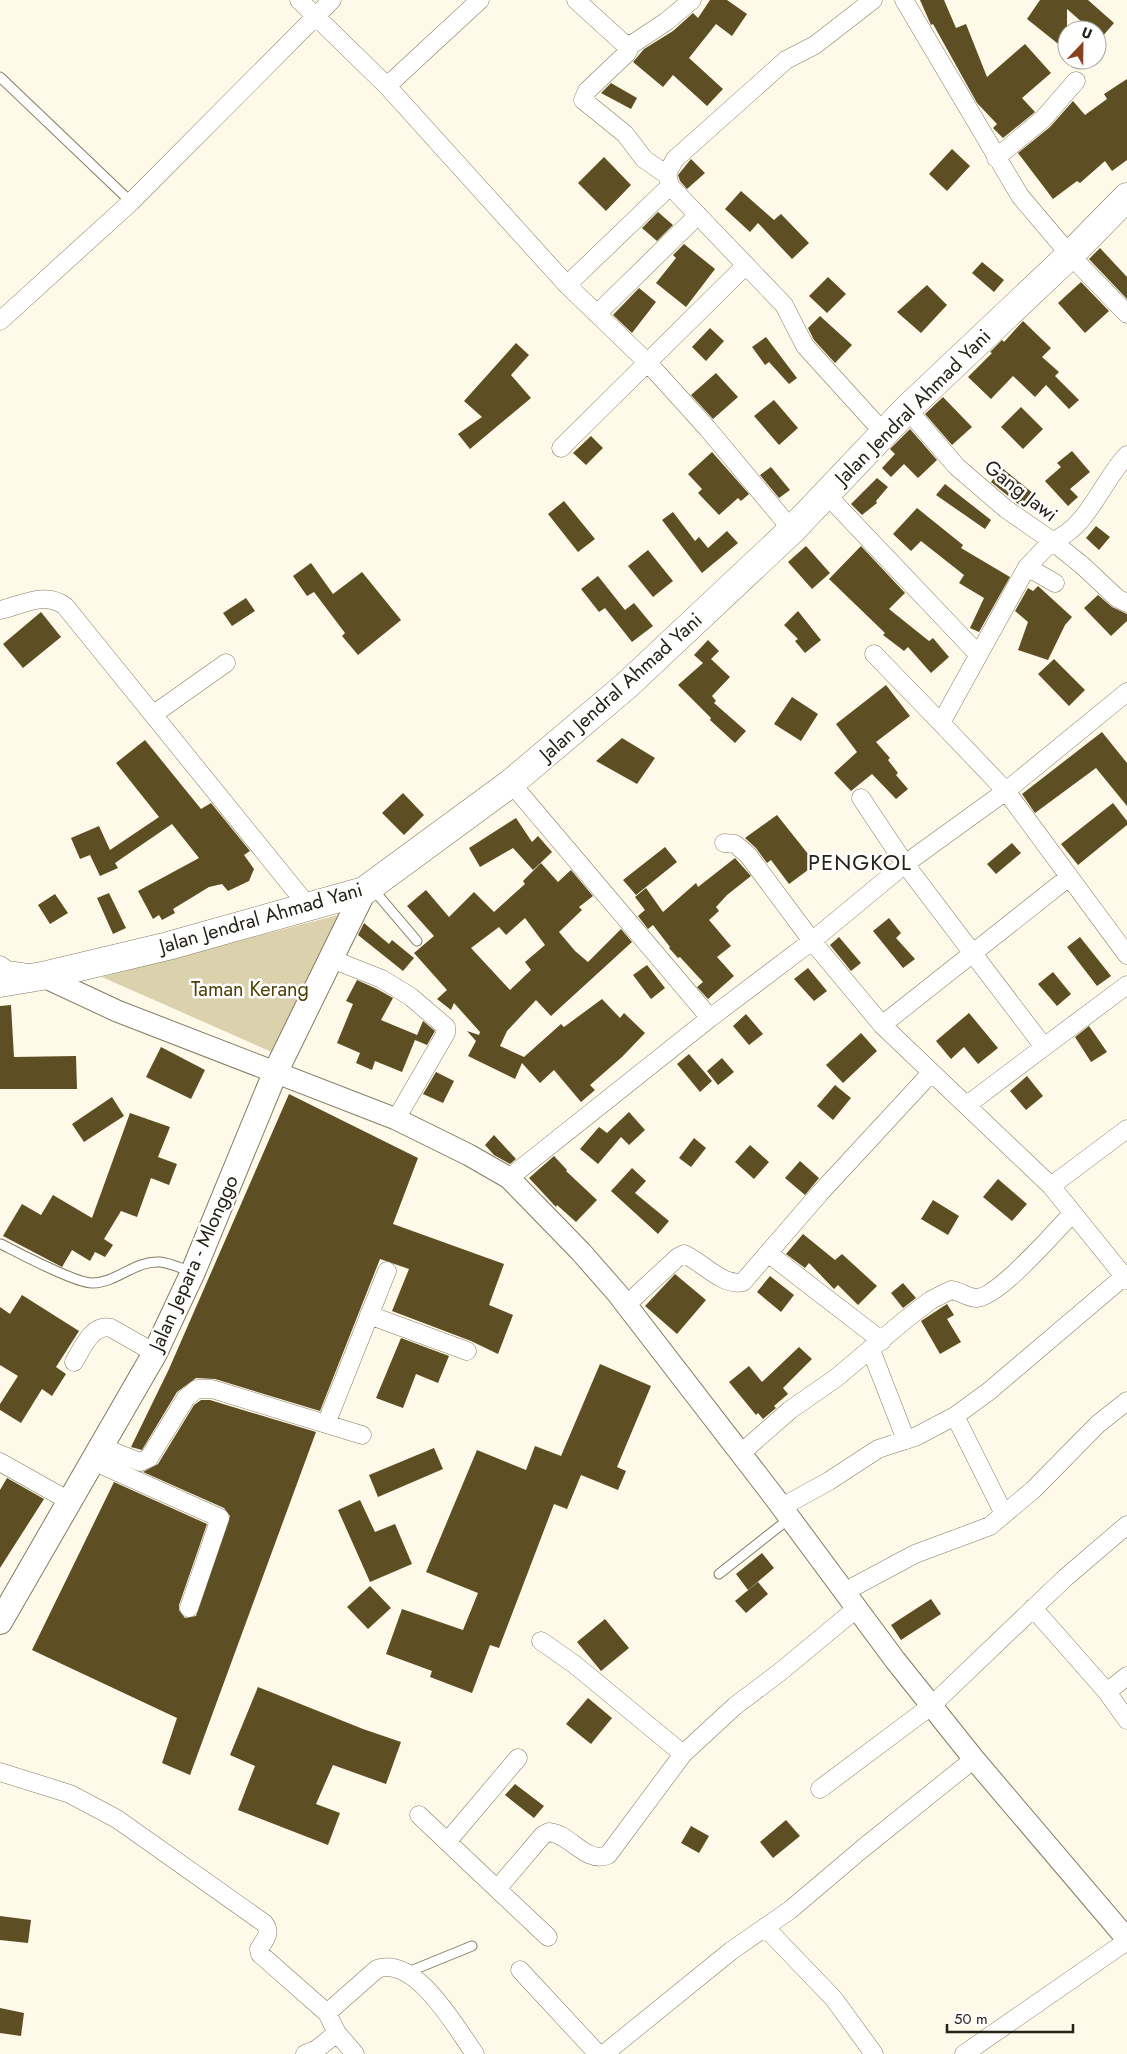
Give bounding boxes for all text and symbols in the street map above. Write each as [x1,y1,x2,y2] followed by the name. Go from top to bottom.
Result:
[1057,20,1107,70] north arrow
[1079,22,1095,44] text: U
[826,322,998,494] street label: Jalan Jendral Ahmad Yani
[978,453,1064,529] street label: Gang Jawi
[531,606,709,770] street label: Jalan Jendral Ahmad Yani
[808,846,912,878] district label: PENGKOL
[153,875,366,962] street label: Jalan Jendral Ahmad Yani
[191,975,309,1004] park label: Taman Kerang
[141,1170,246,1358] street label: Jalan Jepara - Mlonggo
[947,2002,1073,2034] scale bar
[954,2008,988,2030] text: 50 m

